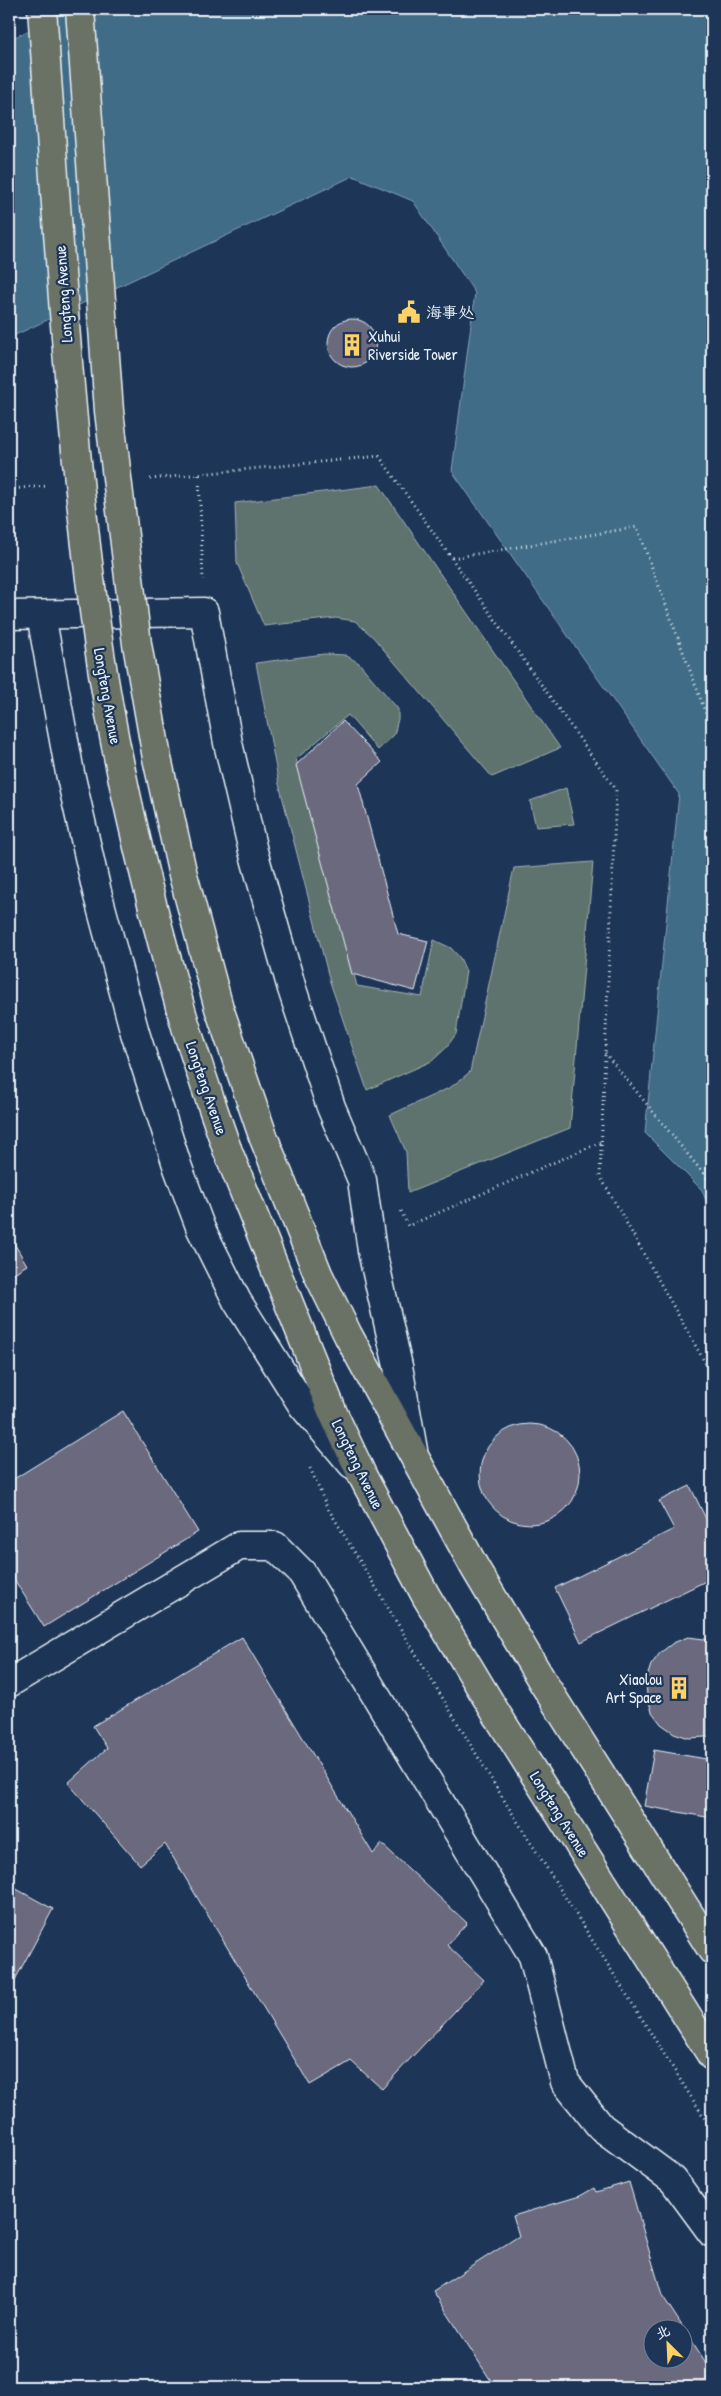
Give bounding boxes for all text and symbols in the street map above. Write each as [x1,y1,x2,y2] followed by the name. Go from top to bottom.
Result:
[49,244,77,343] street label: Longteng Avenue
[396,299,422,325] public building icon: 海事处
[426,301,475,323] place label: 海事处
[368,325,458,365] place label: Xuhui Riverside Tower
[339,332,365,358] building icon: Xuhui Riverside Tower
[89,646,127,746] street label: Longteng Avenue
[181,1038,233,1138] street label: Longteng Avenue
[327,1415,389,1513] street label: Longteng Avenue
[606,1668,663,1708] place label: Xiaolou Art Space
[666,1675,692,1701] building icon: Xiaolou Art Space
[525,1767,595,1862] street label: Longteng Avenue
[644,2318,694,2368] north arrow
[652,2320,673,2343] text: 北

